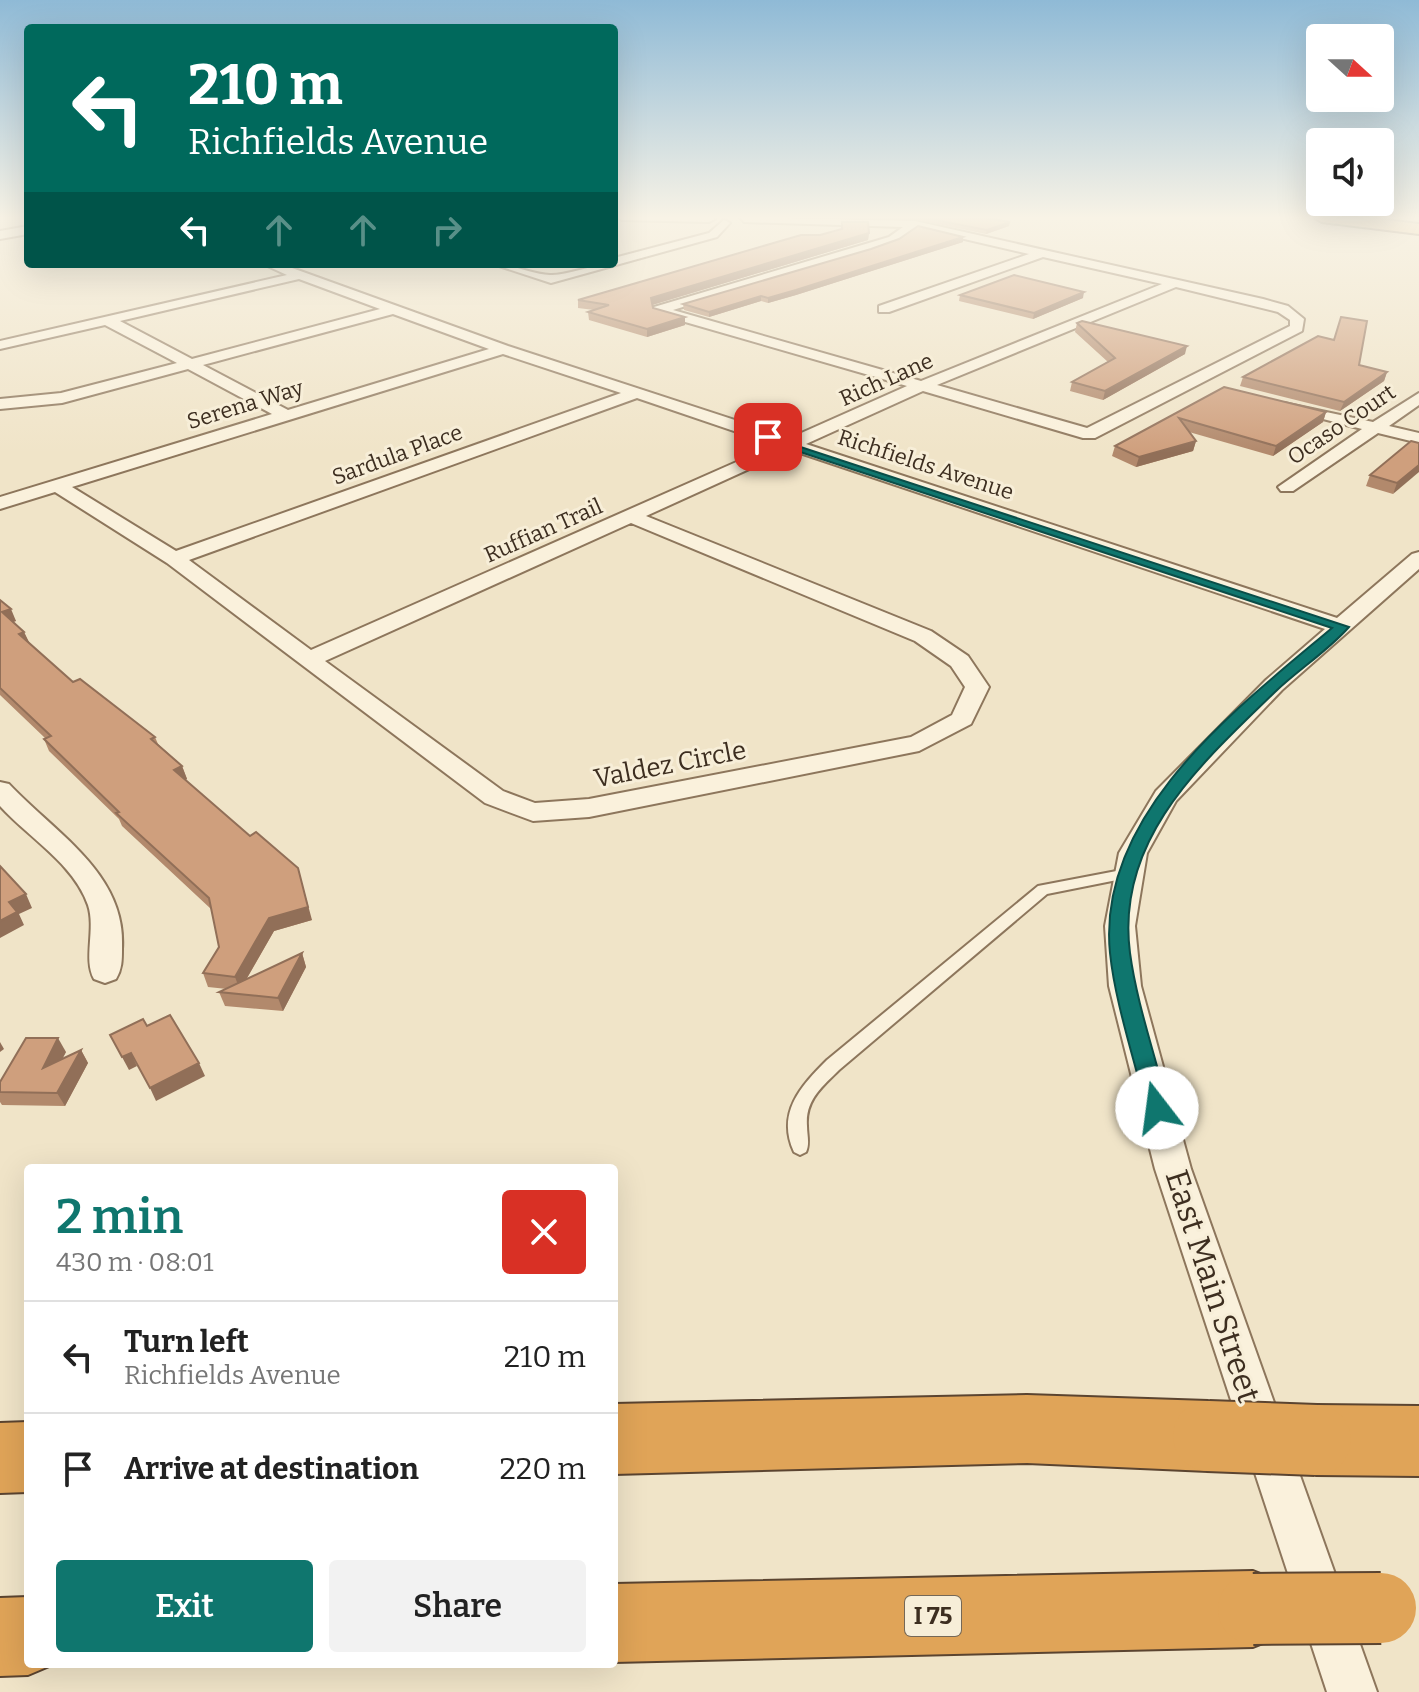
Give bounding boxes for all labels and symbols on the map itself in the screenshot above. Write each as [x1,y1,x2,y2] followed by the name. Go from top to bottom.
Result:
[1306,24,1394,112] north arrow
[835,347,937,412] street label: Rich Lane
[184,374,307,435] street label: Serena Way
[1282,378,1400,470] street label: Ocaso Court
[734,403,802,471] pin
[328,418,466,491] street label: Sardula Place
[834,423,1017,506] street label: Richfields Avenue
[480,492,606,569] street label: Ruffian Trail
[591,735,749,794] street label: Valdez Circle
[1115,1066,1199,1150] position arrow
[1158,1165,1269,1407] street label: East Main Street
[905,1596,961,1636] road number: I 75

